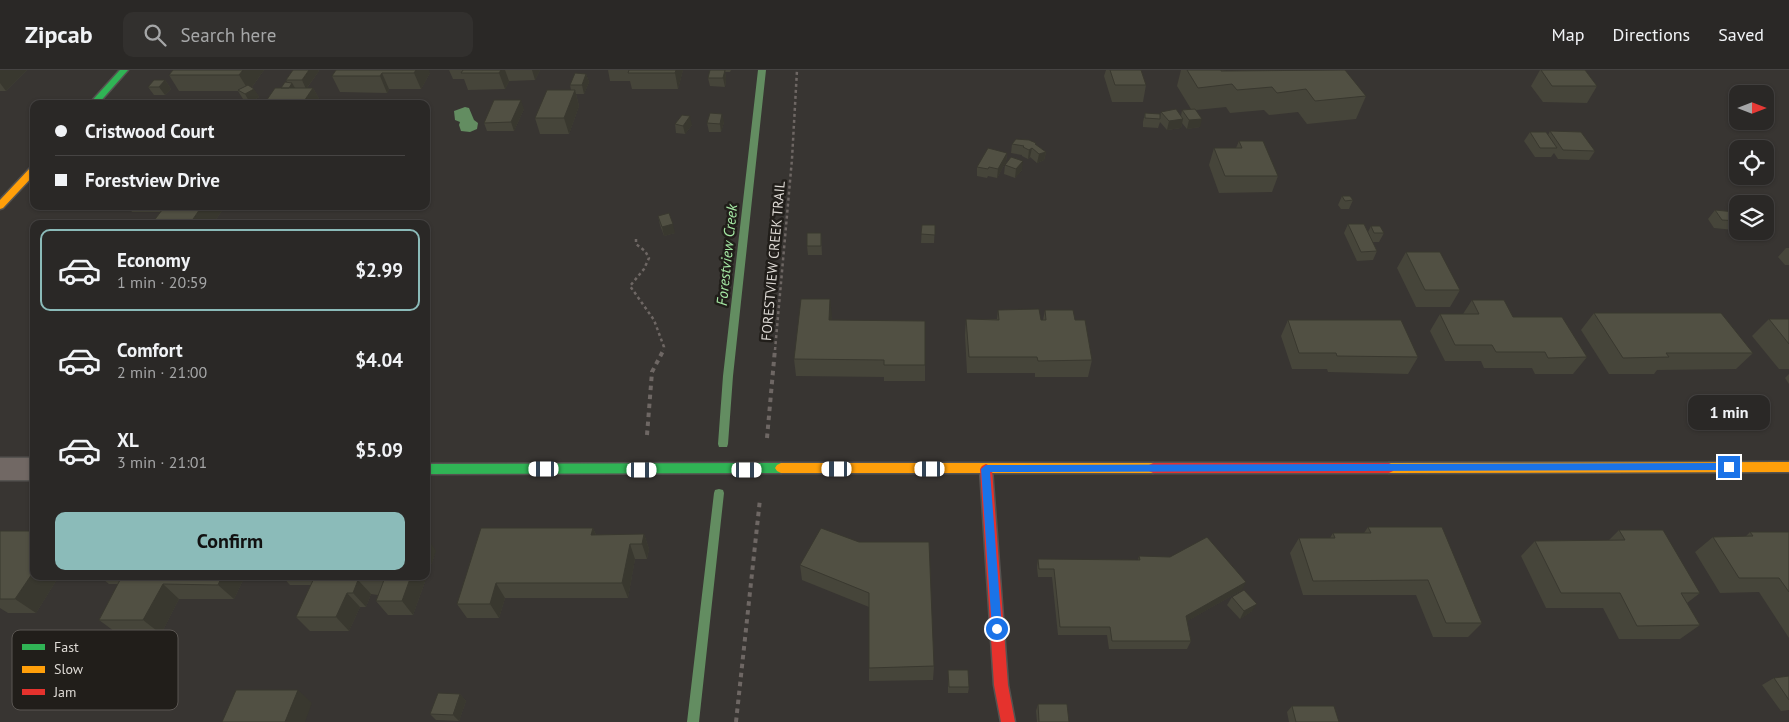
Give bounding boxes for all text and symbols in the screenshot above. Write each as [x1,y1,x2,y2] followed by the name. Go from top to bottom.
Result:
[123,12,473,57] search box
[25,19,93,50] text: Zipcab
[141,21,169,49] icon: search
[181,23,276,47] text: Search here
[1552,23,1584,46] text: Map
[1612,23,1690,46] text: Directions
[1718,23,1764,46] text: Saved
[1729,85,1774,130] north arrow
[1729,85,1774,240] map controls
[85,119,215,143] text: Cristwood Court
[1729,140,1774,185] button: locate
[85,168,220,192] text: Forestview Drive
[757,180,789,342] street label: FORESTVIEW CREEK TRAIL
[1729,195,1774,240] button: layers
[712,202,741,307] water label: Forestview Creek
[57,248,102,293] icon: car
[117,248,190,272] text: Economy
[355,258,403,282] text: $2.99
[117,272,207,292] text: 1 min · 20:59
[57,338,102,383] icon: car
[117,338,183,362] text: Comfort
[355,348,403,372] text: $4.04
[117,362,207,382] text: 2 min · 21:00
[1688,394,1770,430] callout: 1 min
[1709,402,1749,422] text: 1 min
[57,428,102,473] icon: car
[117,428,139,452] text: XL
[355,438,403,462] text: $5.09
[117,452,207,472] text: 3 min · 21:01
[1718,456,1740,478] route end
[529,462,559,477] car
[822,462,852,477] car
[915,462,945,477] car
[627,463,657,478] car
[732,463,762,478] car
[55,512,405,570] button: Confirm
[986,618,1008,640] route start
[12,630,178,710] legend
[54,638,79,656] text: Fast
[54,660,84,678] text: Slow
[53,683,76,701] text: Jam

